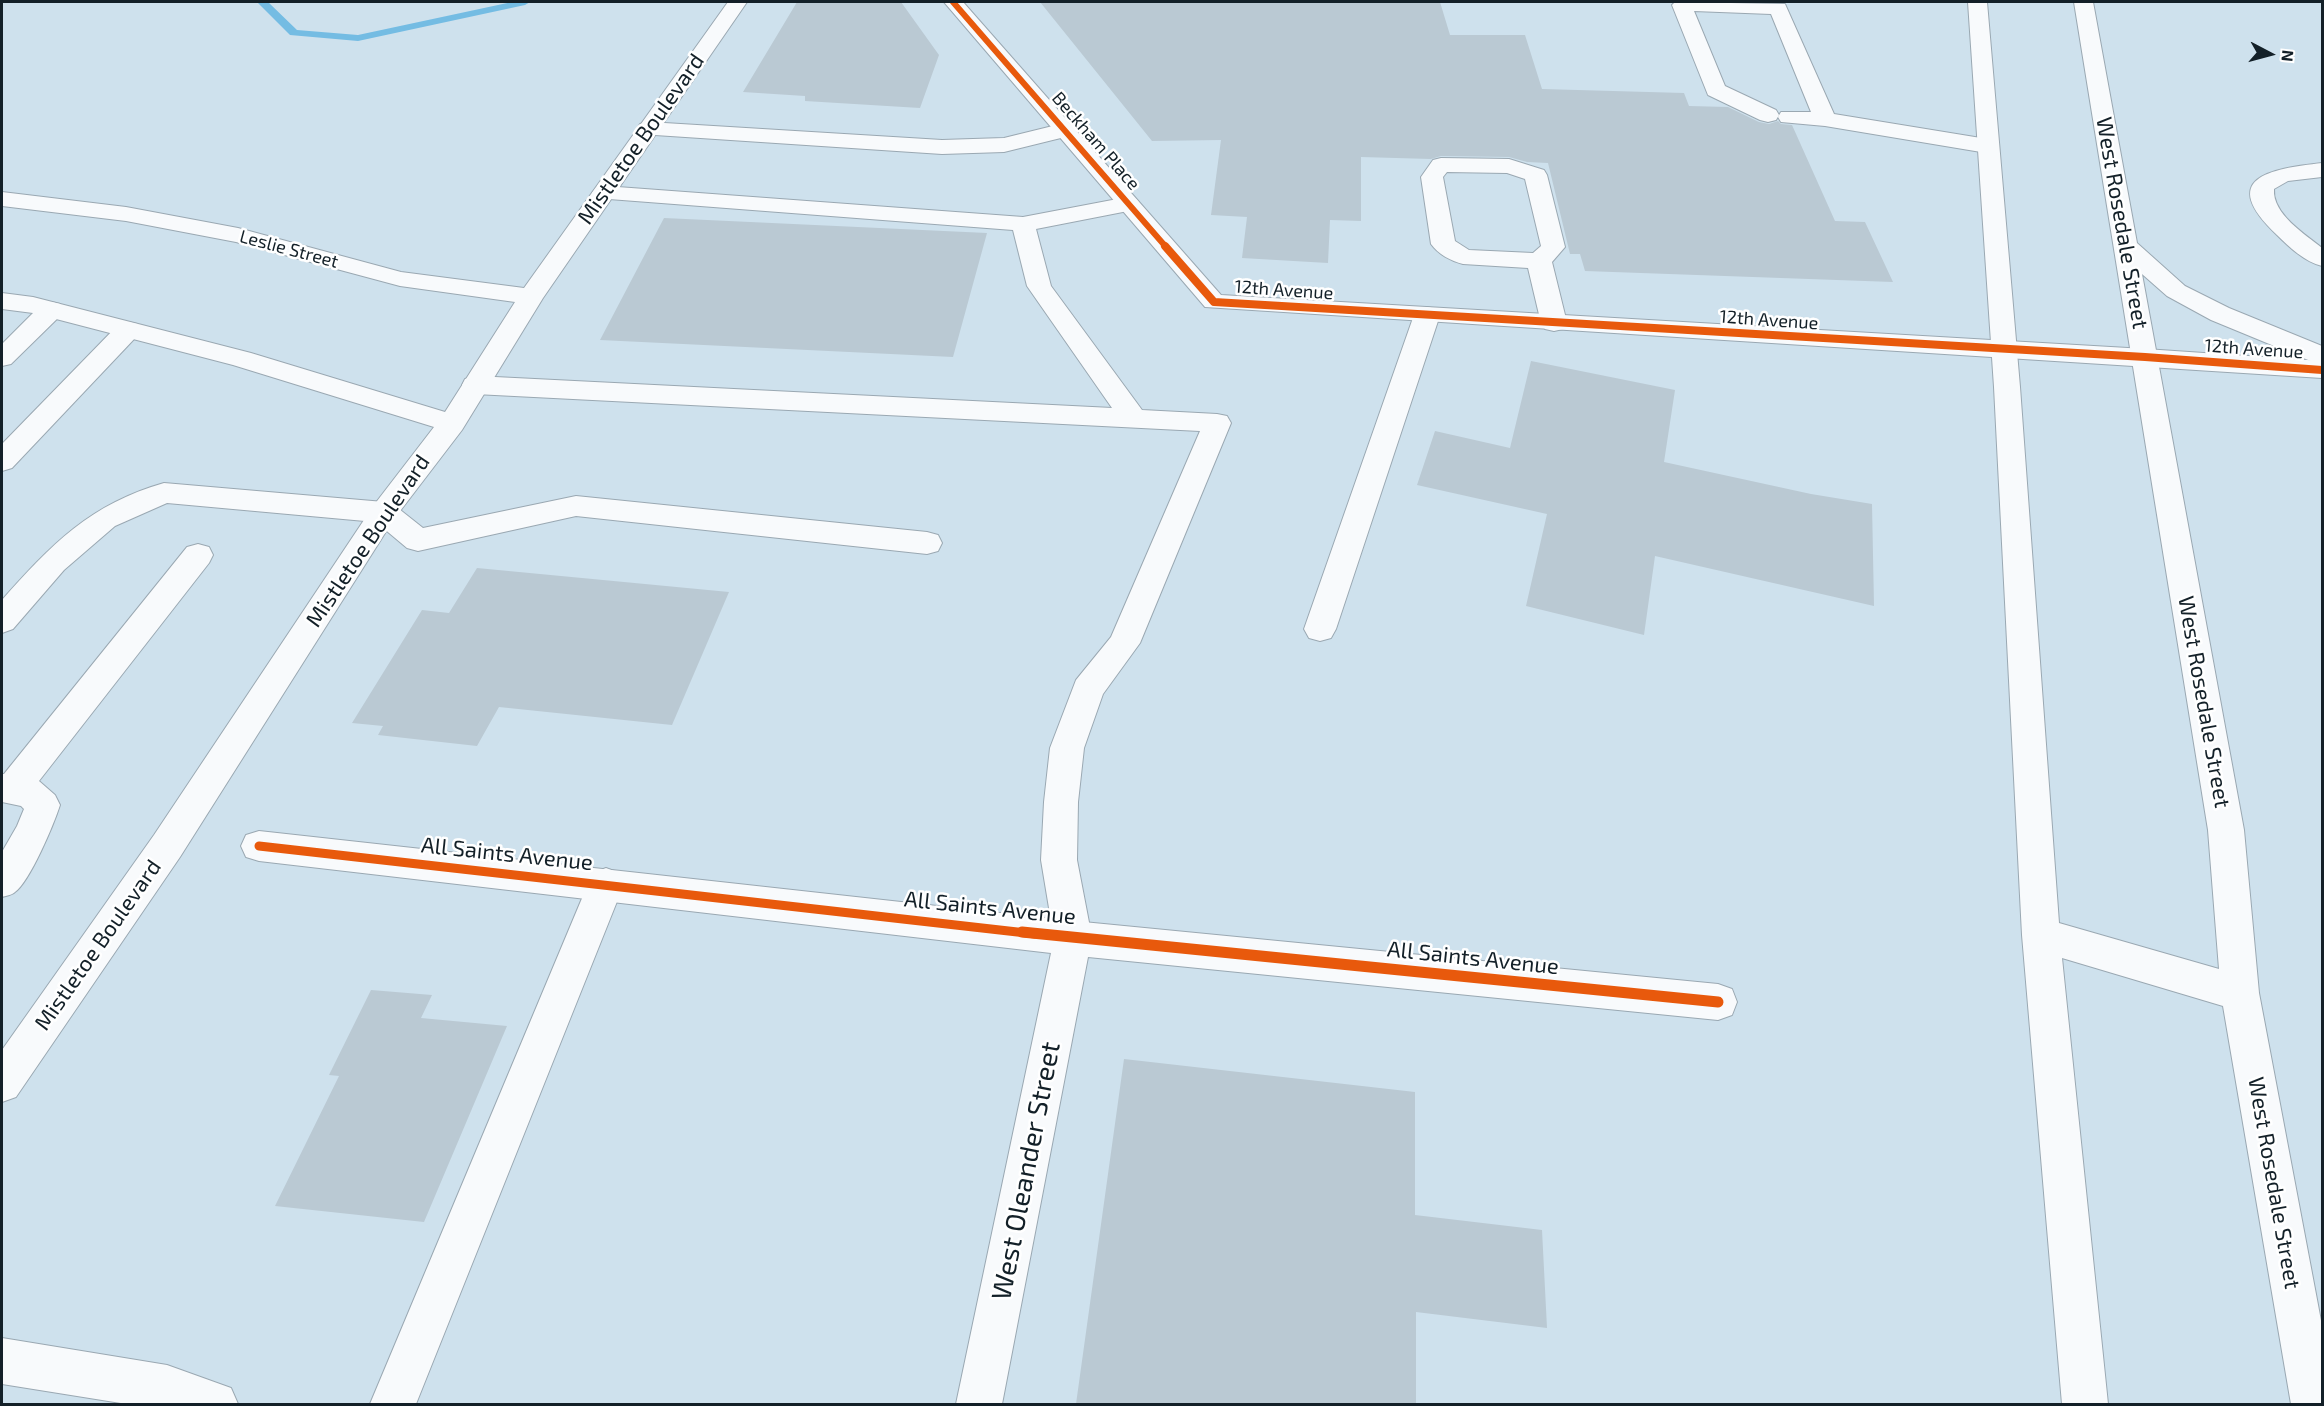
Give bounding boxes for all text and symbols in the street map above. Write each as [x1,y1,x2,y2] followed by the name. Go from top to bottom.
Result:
[2240,24,2300,84] north arrow
[572,49,710,229] street label: Mistletoe Boulevard
[2278,49,2298,63] text: N
[1047,87,1145,195] street label: Beckham Place
[2090,115,2154,331] street label: West Rosedale Street
[237,225,341,273] street label: Leslie Street
[1234,276,1334,304] street label: 12th Avenue
[1719,306,1819,334] street label: 12th Avenue
[2204,335,2304,363] street label: 12th Avenue
[301,450,435,632] street label: Mistletoe Boulevard
[2172,594,2236,810] street label: West Rosedale Street
[420,832,594,876] street label: All Saints Avenue
[29,855,167,1035] street label: Mistletoe Boulevard
[903,886,1077,930] street label: All Saints Avenue
[1386,936,1560,980] street label: All Saints Avenue
[985,1039,1067,1303] street label: West Oleander Street
[2242,1075,2306,1291] street label: West Rosedale Street

